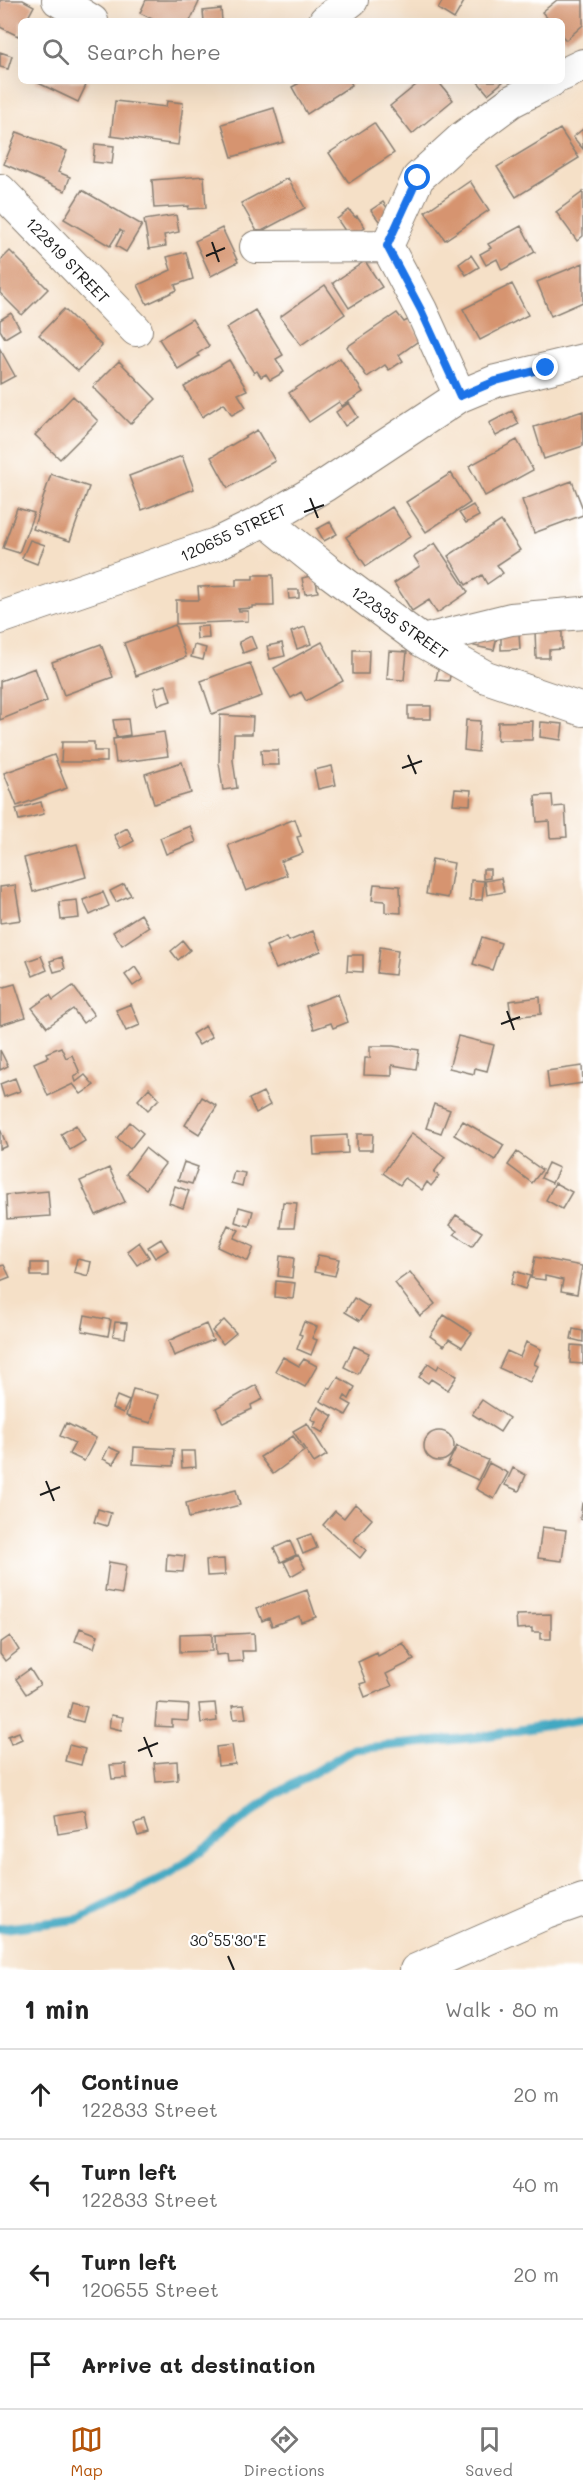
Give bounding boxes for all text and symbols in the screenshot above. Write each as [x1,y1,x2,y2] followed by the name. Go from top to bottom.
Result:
[18,18,565,84] search box
[39,35,72,68] icon: search
[87,37,221,66] text: Search here
[404,164,430,190] route start
[22,212,114,308] street label: 122819 STREET
[532,354,558,380] route end
[177,498,290,566] street label: 120655 STREET
[347,581,453,663] street label: 122835 STREET
[190,1930,267,1950] text: 30°55'30"E
[24,1992,89,2026] text: 1 min
[445,1996,559,2022] text: Walk · 80 m
[81,2067,179,2096] text: Continue
[24,2078,57,2111] icon: ahead
[513,2081,559,2107] text: 20 m
[81,2096,218,2122] text: 122833 Street
[81,2157,177,2186] text: Turn left
[24,2168,57,2201] icon: left
[513,2171,559,2197] text: 40 m
[81,2186,218,2212] text: 122833 Street
[81,2247,177,2276] text: Turn left
[24,2258,57,2291] icon: left
[513,2261,559,2287] text: 20 m
[81,2276,219,2302] text: 120655 Street
[24,2348,57,2381] icon: arrive
[81,2350,316,2379] text: Arrive at destination
[70,2423,103,2480] tab: Map
[244,2423,325,2480] tab: Directions
[465,2423,513,2480] tab: Saved

